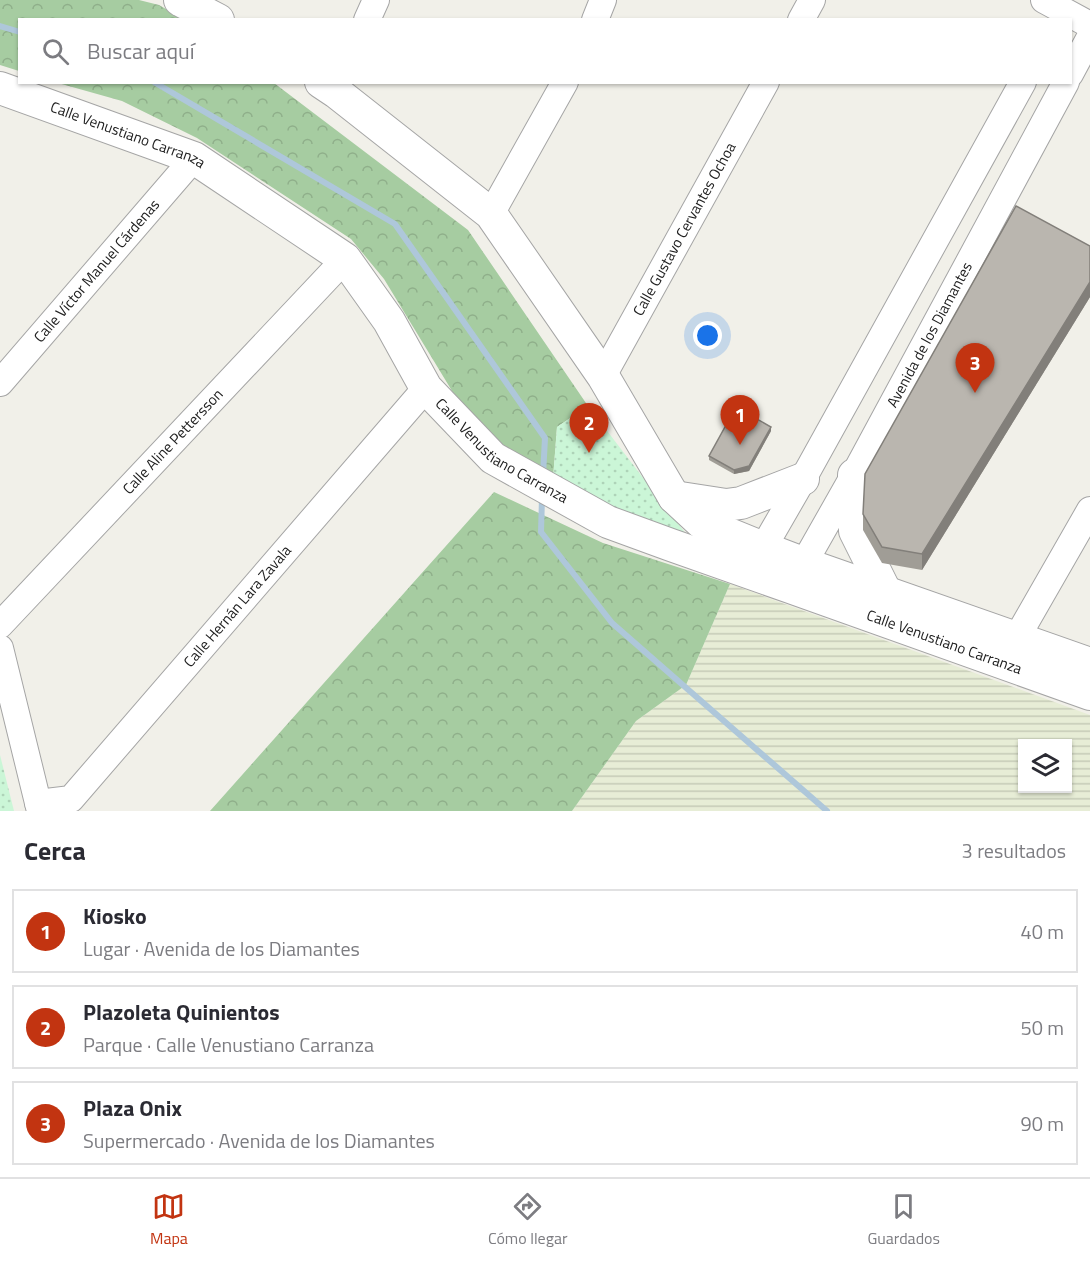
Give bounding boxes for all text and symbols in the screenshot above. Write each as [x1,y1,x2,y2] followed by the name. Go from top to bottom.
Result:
[18,18,1072,84] search box
[87,34,195,68] text: Buscar aquí
[39,35,72,68] icon: search
[47,95,211,174] street label: Calle Venustiano Carranza
[627,137,742,320] street label: Calle Gustavo Cervantes Ochoa
[28,194,165,347] street label: Calle Víctor Manuel Cárdenas
[881,258,978,411] street label: Avenida de los Diamantes
[693,321,722,350] your location
[956,344,994,393] pin: 3
[117,383,228,499] street label: Calle Aline Pettersson
[430,392,573,509] street label: Calle Venustiano Carranza
[720,396,760,445] pin: 1
[570,404,608,453] pin: 2
[178,539,297,672] street label: Calle Hernán Lara Zavala
[863,603,1026,680] street label: Calle Venustiano Carranza
[1018,739,1072,793] map controls
[1018,739,1072,793] button: layers
[24,831,86,870] text: Cerca
[962,835,1066,866] text: 3 resultados
[83,899,147,933] text: Kiosko
[40,916,51,947] text: 1
[1020,916,1064,947] text: 40 m
[83,933,360,964] text: Lugar · Avenida de los Diamantes
[83,995,280,1029] text: Plazoleta Quinientos
[40,1012,51,1043] text: 2
[1020,1012,1064,1043] text: 50 m
[83,1029,374,1060] text: Parque · Calle Venustiano Carranza
[83,1091,182,1125] text: Plaza Onix
[40,1108,51,1139] text: 3
[1020,1108,1064,1139] text: 90 m
[83,1125,435,1156] text: Supermercado · Avenida de los Diamantes
[150,1190,188,1250] tab: Mapa
[488,1190,567,1250] tab: Cómo llegar
[867,1190,940,1250] tab: Guardados

